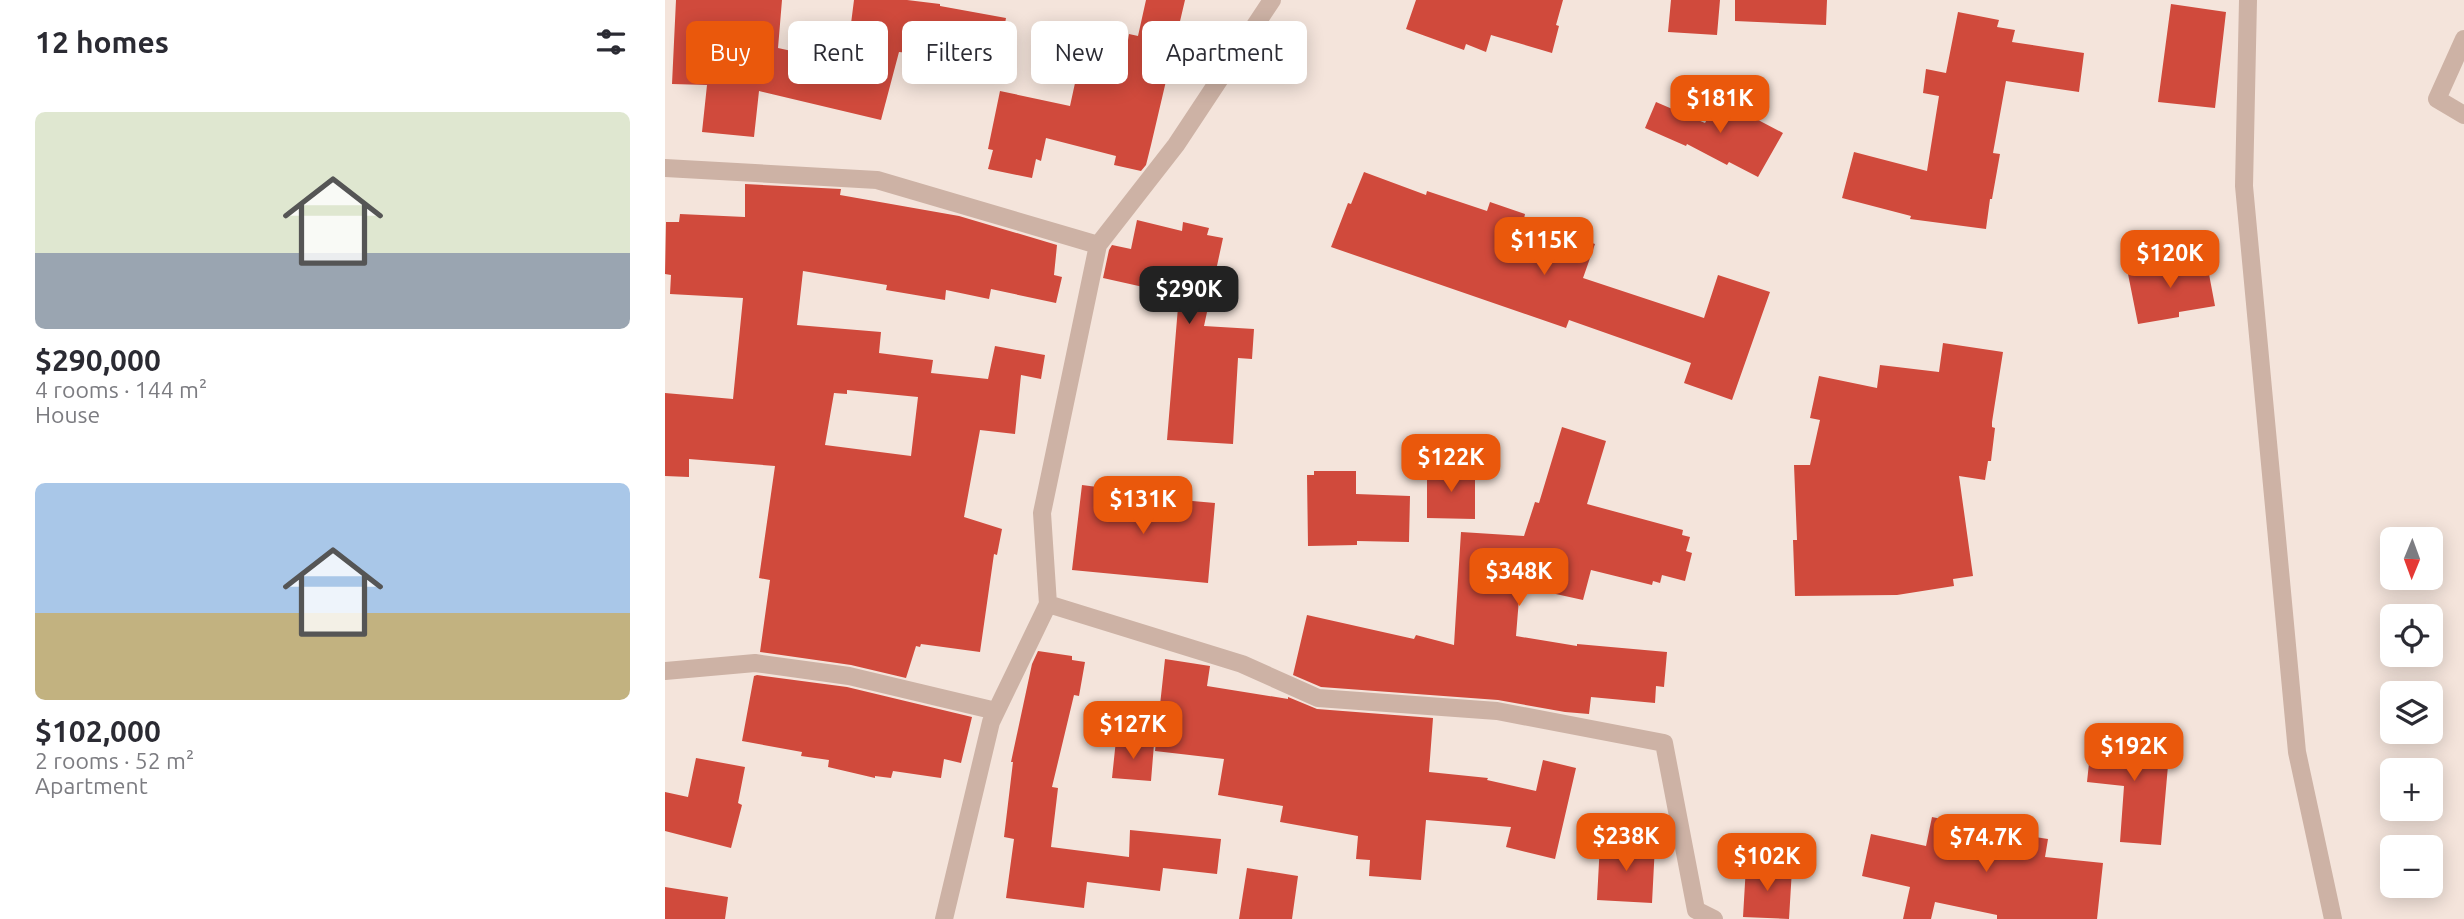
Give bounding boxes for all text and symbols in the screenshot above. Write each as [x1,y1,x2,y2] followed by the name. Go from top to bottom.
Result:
[686,21,774,84] chip: Buy
[788,21,888,84] chip: Rent
[902,21,1017,84] chip: Filters
[1031,21,1128,84] chip: New
[1142,21,1307,84] chip: Apartment
[592,23,630,61] icon: filters
[35,25,169,59] text: 12 homes
[1671,76,1769,135] pin: $181K
[1686,85,1754,110] text: $181K
[270,158,396,284] icon: home
[1495,218,1593,277] pin: $115K
[1510,227,1578,252] text: $115K
[2121,230,2219,290] pin: $120K
[2136,240,2204,265] text: $120K
[1140,266,1238,326] pin: $290K
[1155,276,1223,301] text: $290K
[35,343,161,377] text: $290,000
[35,377,207,402] text: 4 rooms · 144 m²
[35,402,100,427] text: House
[1402,434,1500,494] pin: $122K
[1417,444,1485,469] text: $122K
[1094,476,1192,536] pin: $131K
[1109,486,1177,511] text: $131K
[2380,527,2443,590] north arrow
[2380,527,2443,898] map controls
[270,529,396,655] icon: home
[1470,548,1568,608] pin: $348K
[1485,558,1553,583] text: $348K
[2380,604,2443,667] button: locate
[2380,681,2443,744] button: layers
[1084,702,1182,761] pin: $127K
[1099,711,1167,736] text: $127K
[35,714,161,748] text: $102,000
[2085,724,2183,783] pin: $192K
[2100,733,2168,758] text: $192K
[35,748,194,773] text: 2 rooms · 52 m²
[2380,758,2443,821] button: +
[35,773,148,798] text: Apartment
[1577,814,1675,873] pin: $238K
[1929,814,2043,874] pin: $74.7K
[1592,823,1660,848] text: $238K
[1950,824,2022,849] text: $74.7K
[1718,834,1816,893] pin: $102K
[2380,835,2443,898] button: −
[1733,843,1801,868] text: $102K

